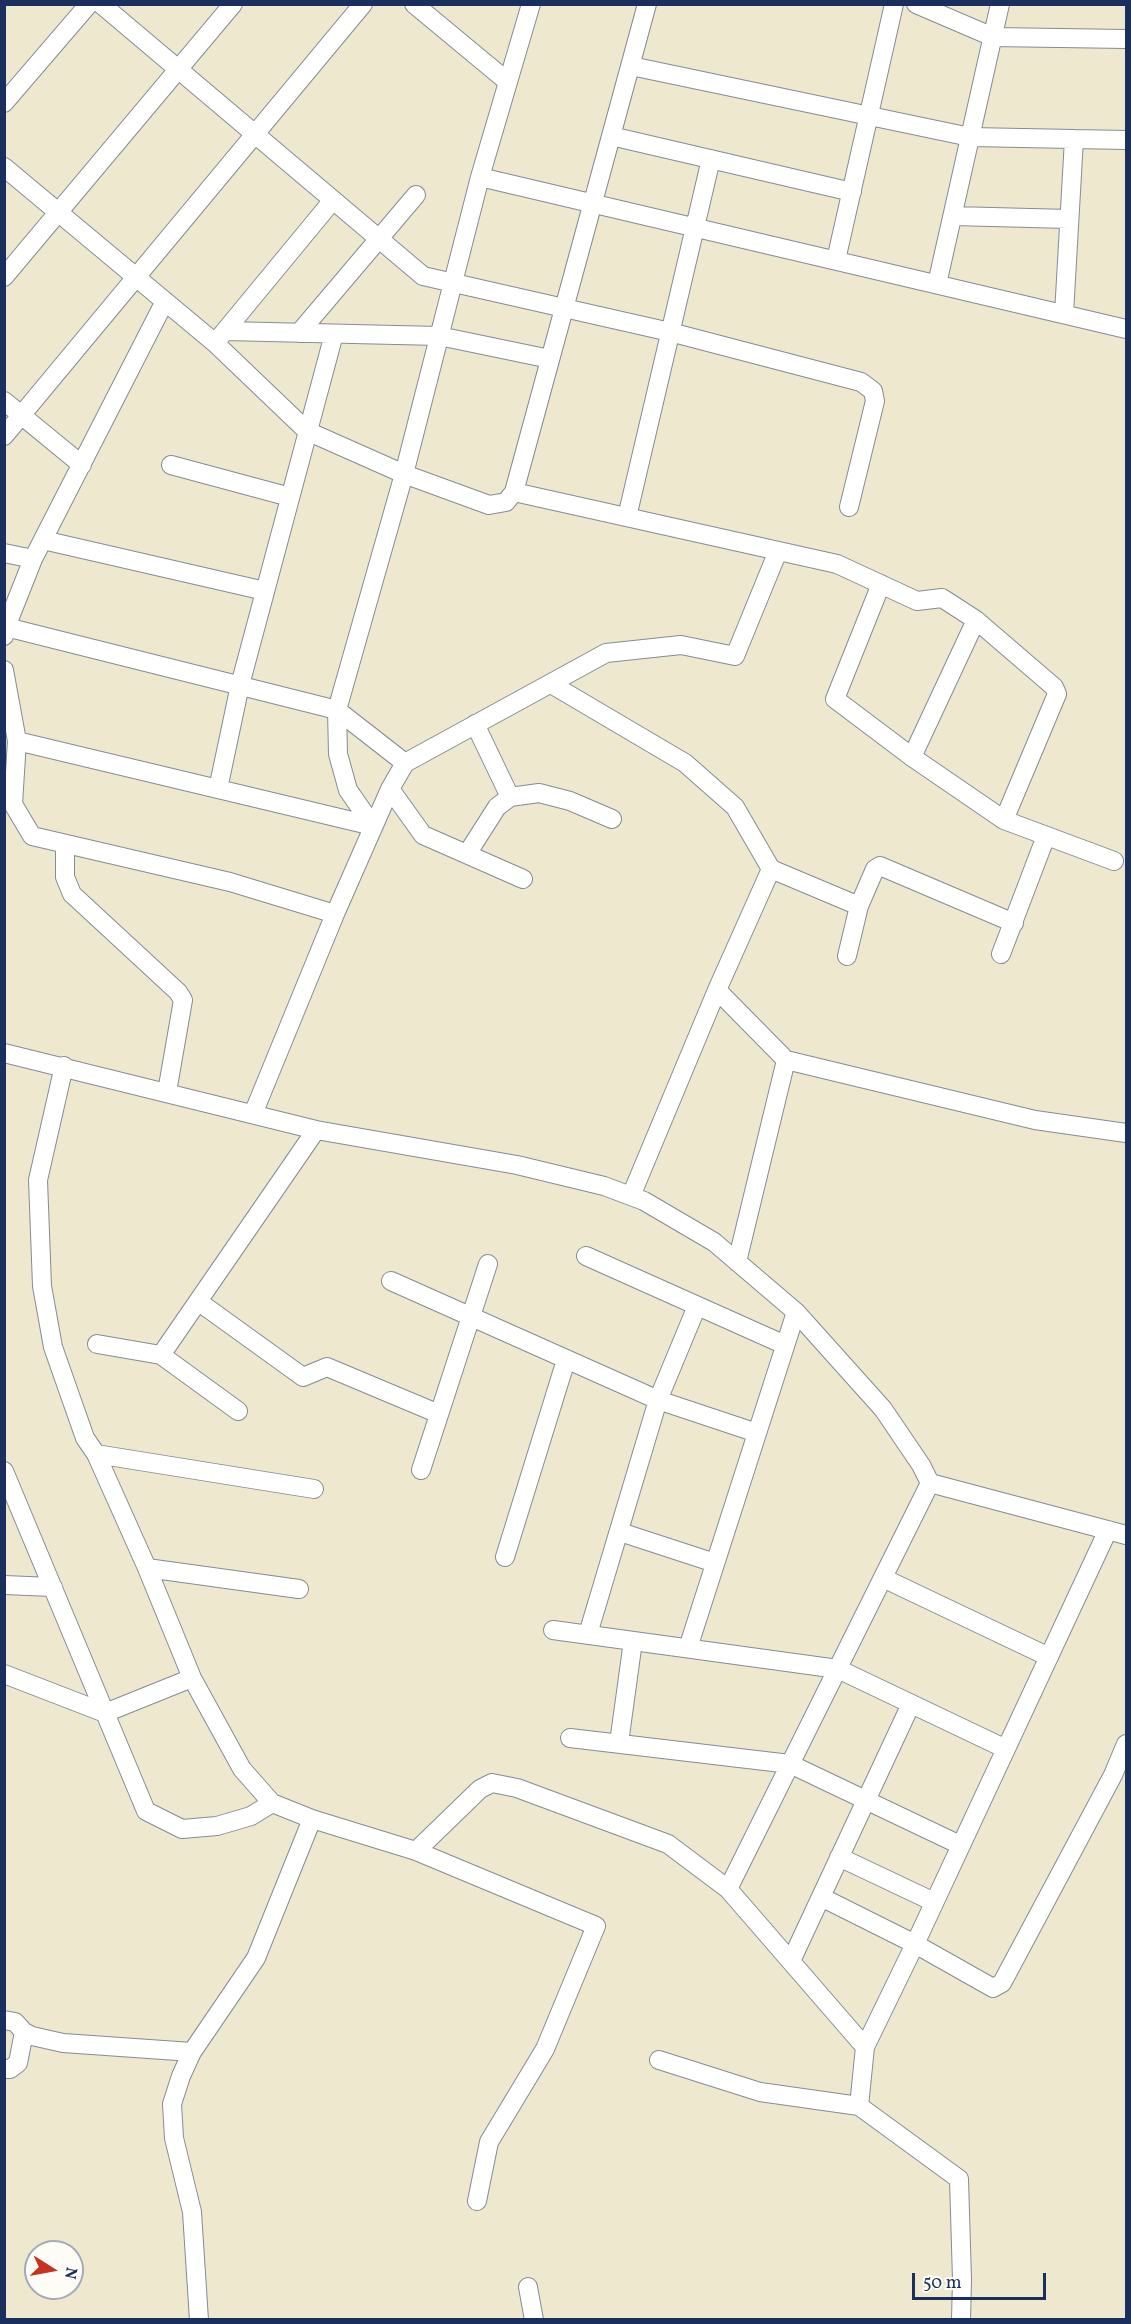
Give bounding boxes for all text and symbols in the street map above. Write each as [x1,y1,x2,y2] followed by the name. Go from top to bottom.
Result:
[24,2240,84,2300] north arrow
[915,2261,1048,2299] scale bar
[58,2265,82,2281] text: N
[923,2271,962,2296] text: 50 m

